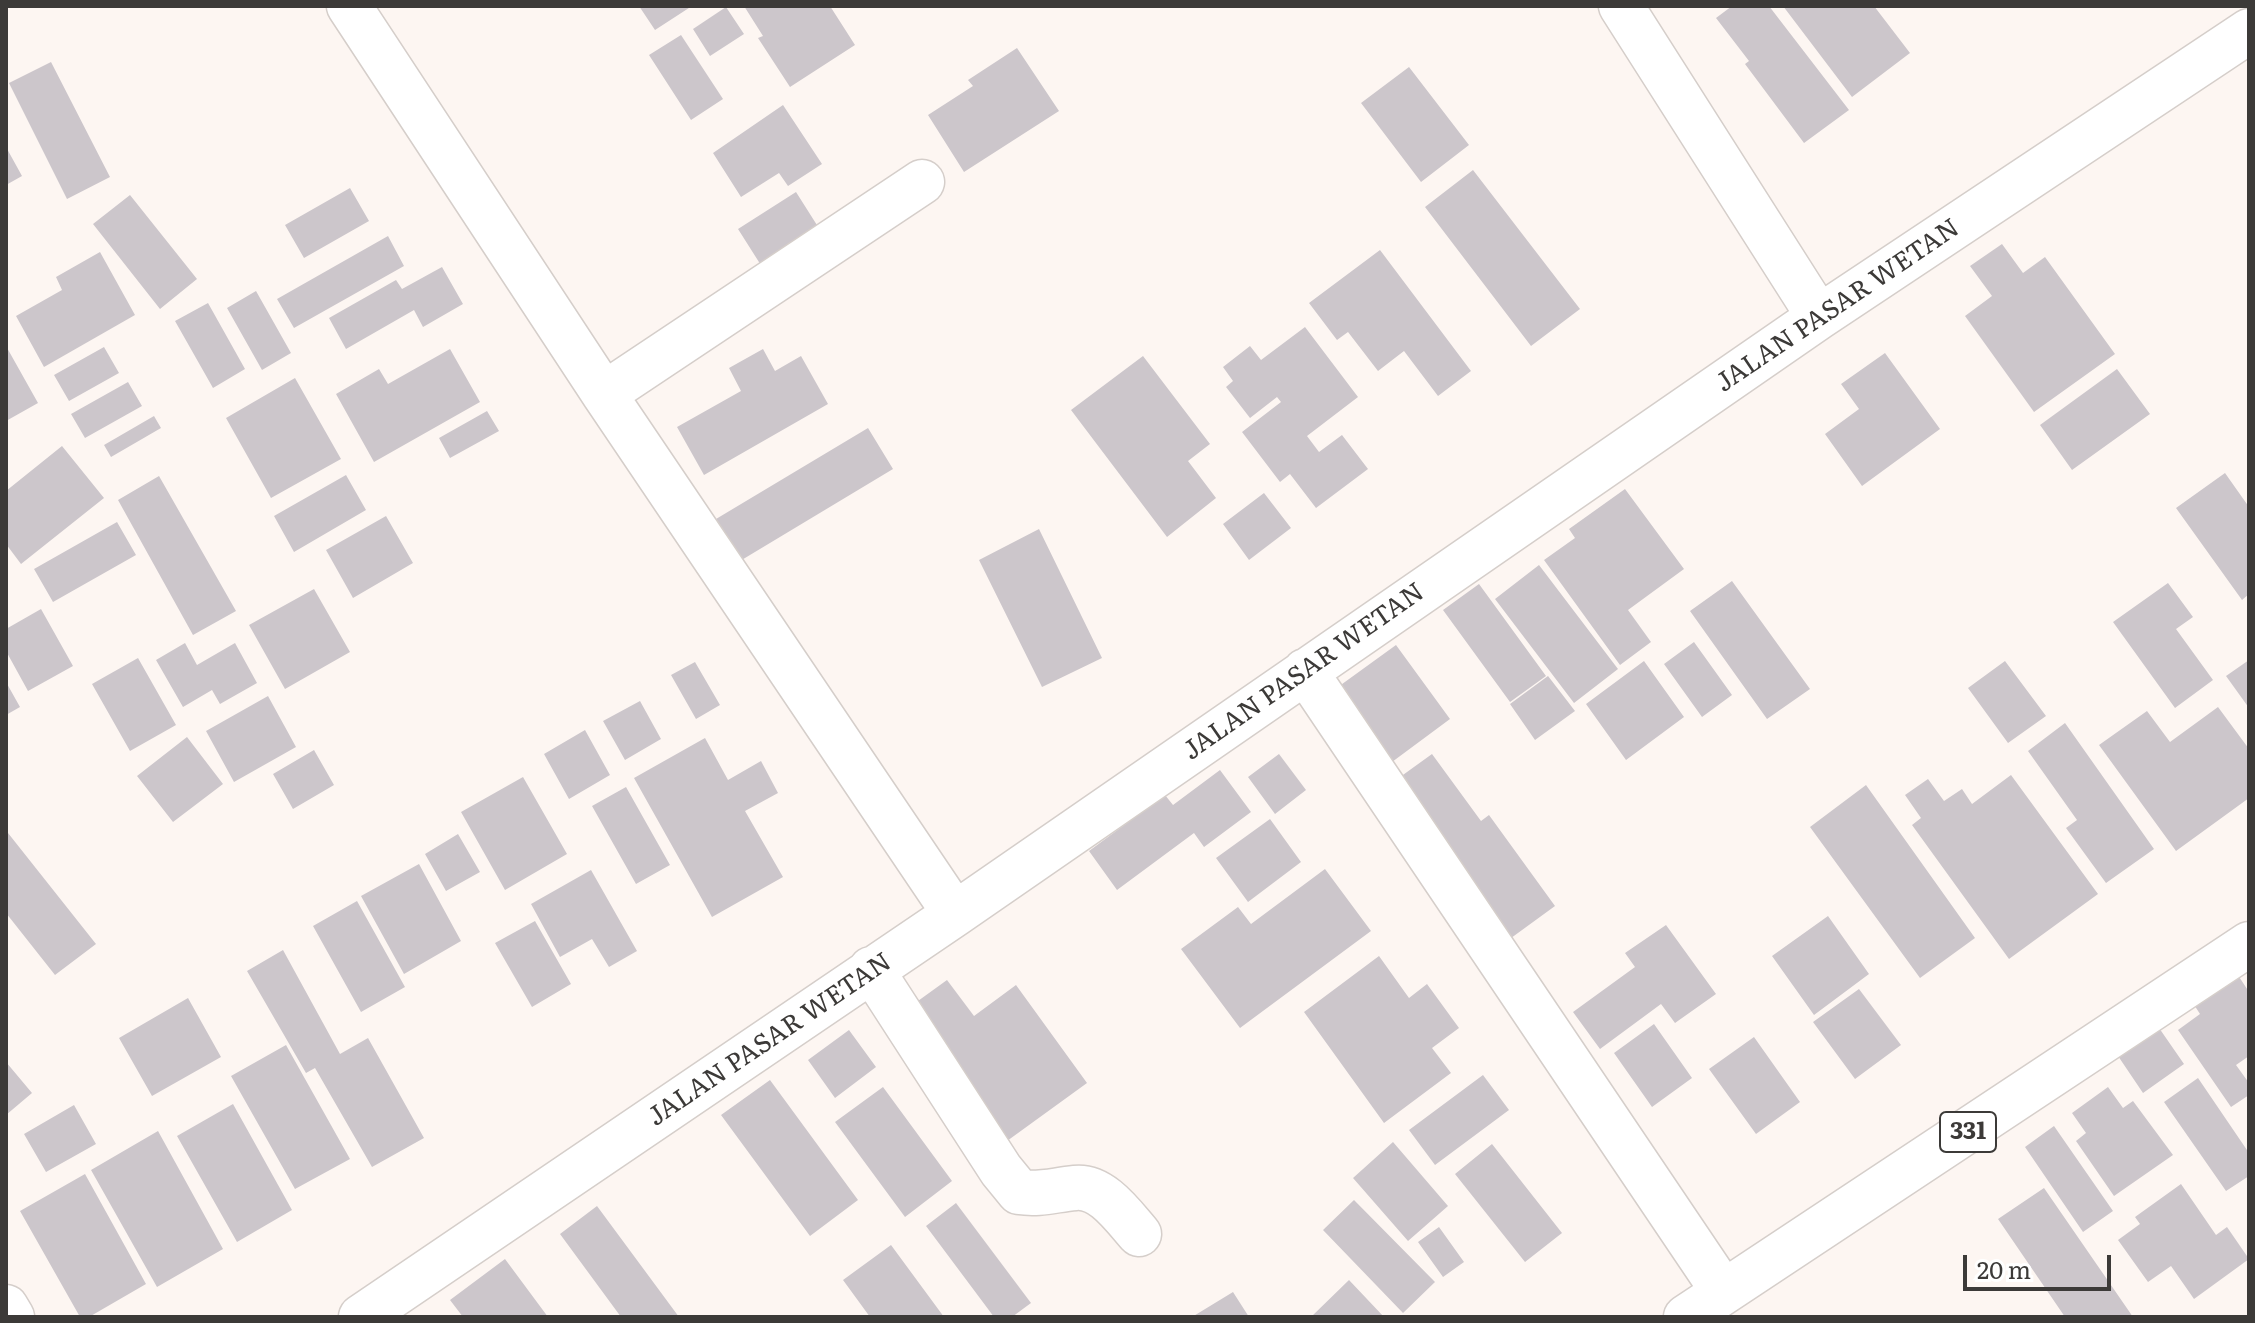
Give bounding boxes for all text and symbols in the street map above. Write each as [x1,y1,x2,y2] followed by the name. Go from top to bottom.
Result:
[1710,213,1966,399] street label: JALAN PASAR WETAN
[1177,577,1431,767] street label: JALAN PASAR WETAN
[642,947,898,1133] street label: JALAN PASAR WETAN
[1940,1112,1996,1152] road number: 331
[1967,1239,2115,1289] scale bar
[1977,1251,2031,1286] text: 20 m

